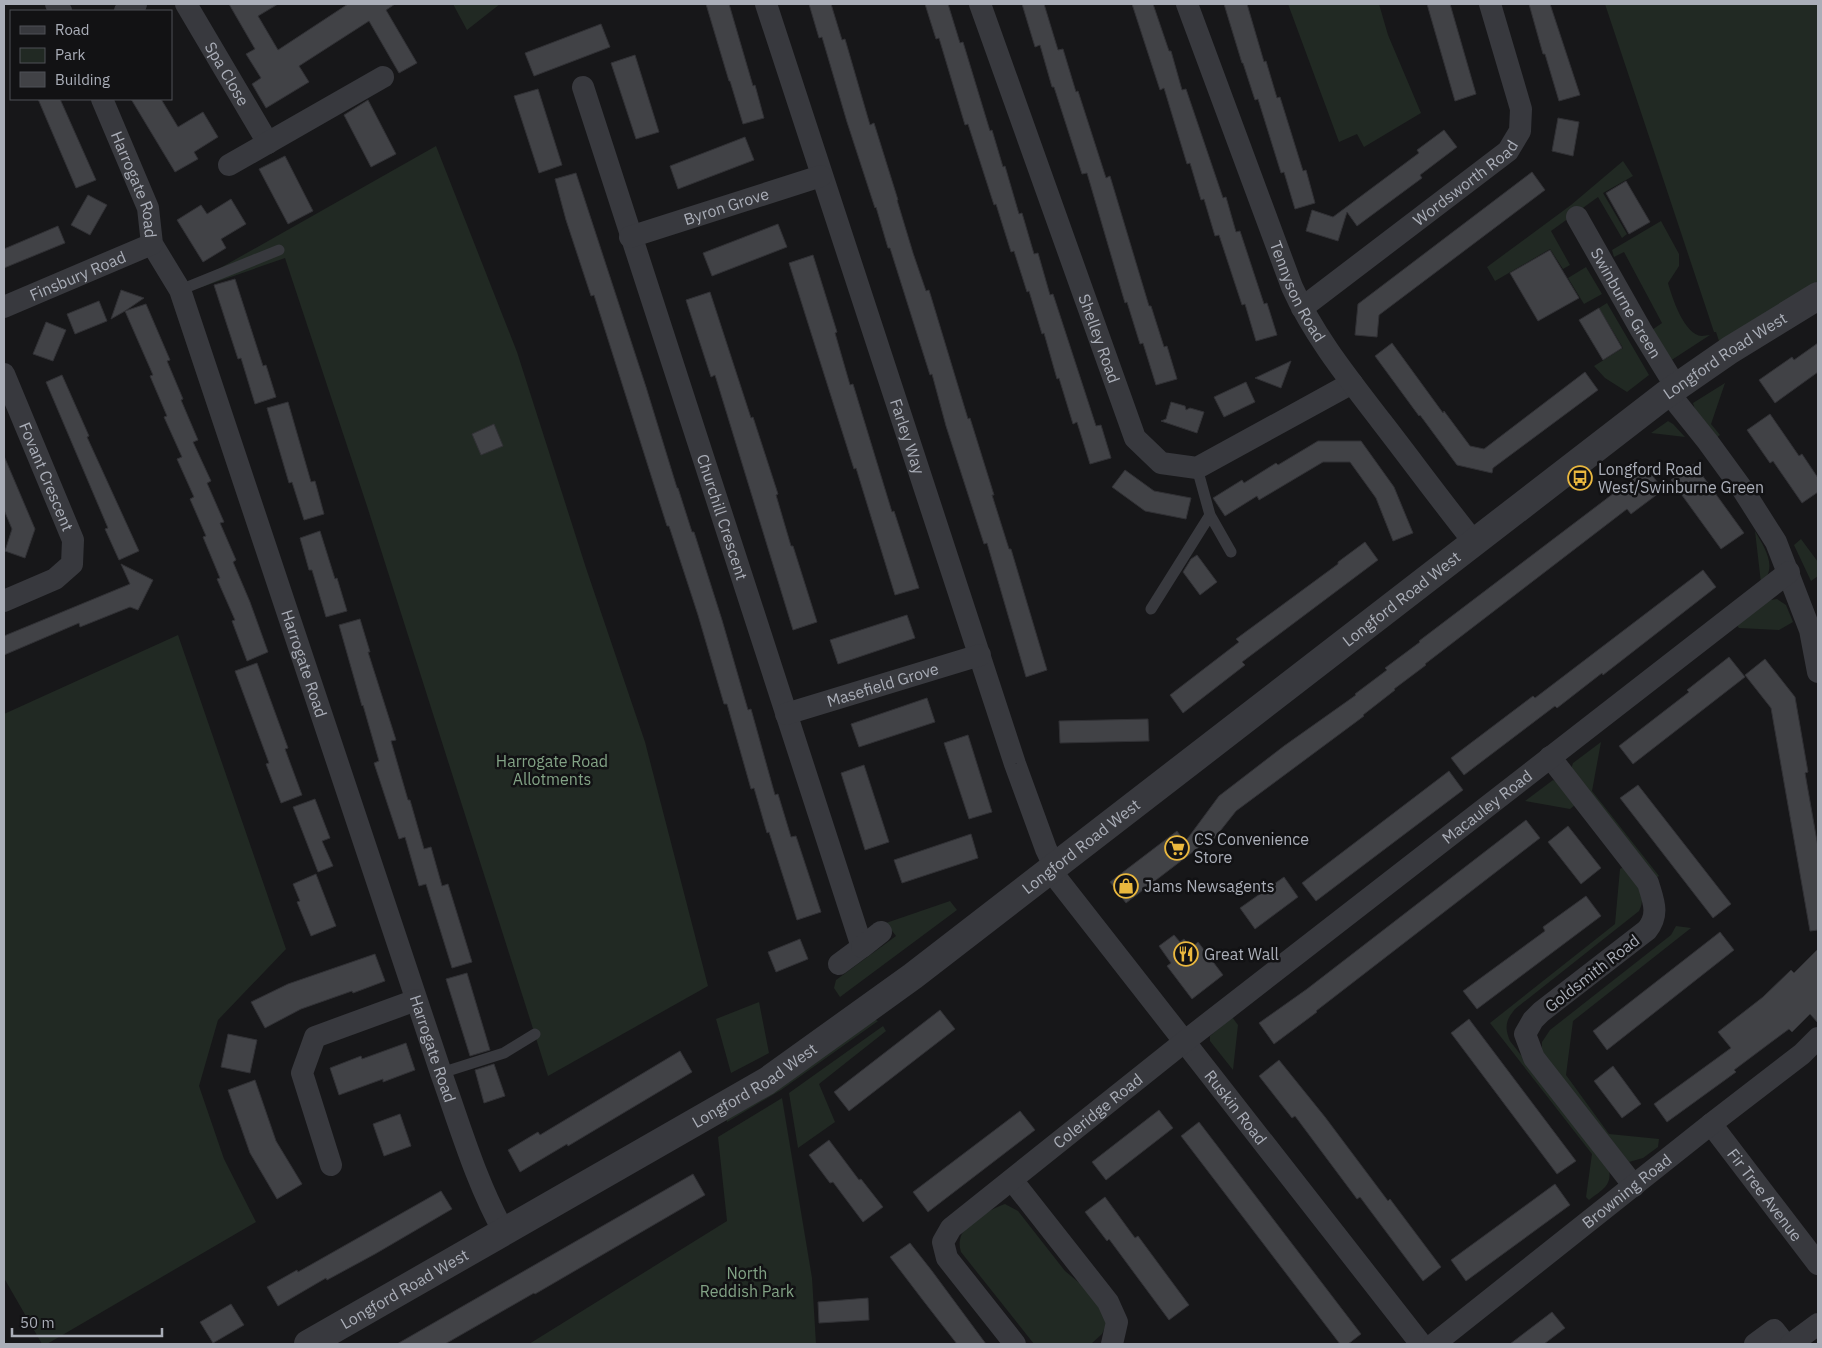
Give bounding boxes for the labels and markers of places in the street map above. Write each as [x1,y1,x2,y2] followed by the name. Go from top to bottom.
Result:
[1598,459,1764,497] place label: Longford Road West/Swinburne Green
[1567,465,1593,491] bus stop icon: Longford Road West/Swinburne Green
[1194,829,1309,867] place label: CS Convenience Store
[1164,835,1190,861] supermarket icon: CS Convenience Store
[1113,873,1139,899] shop icon: Jams Newsagents
[1144,876,1274,896] place label: Jams Newsagents
[1173,941,1199,967] restaurant icon: Great Wall
[1204,944,1279,964] place label: Great Wall

